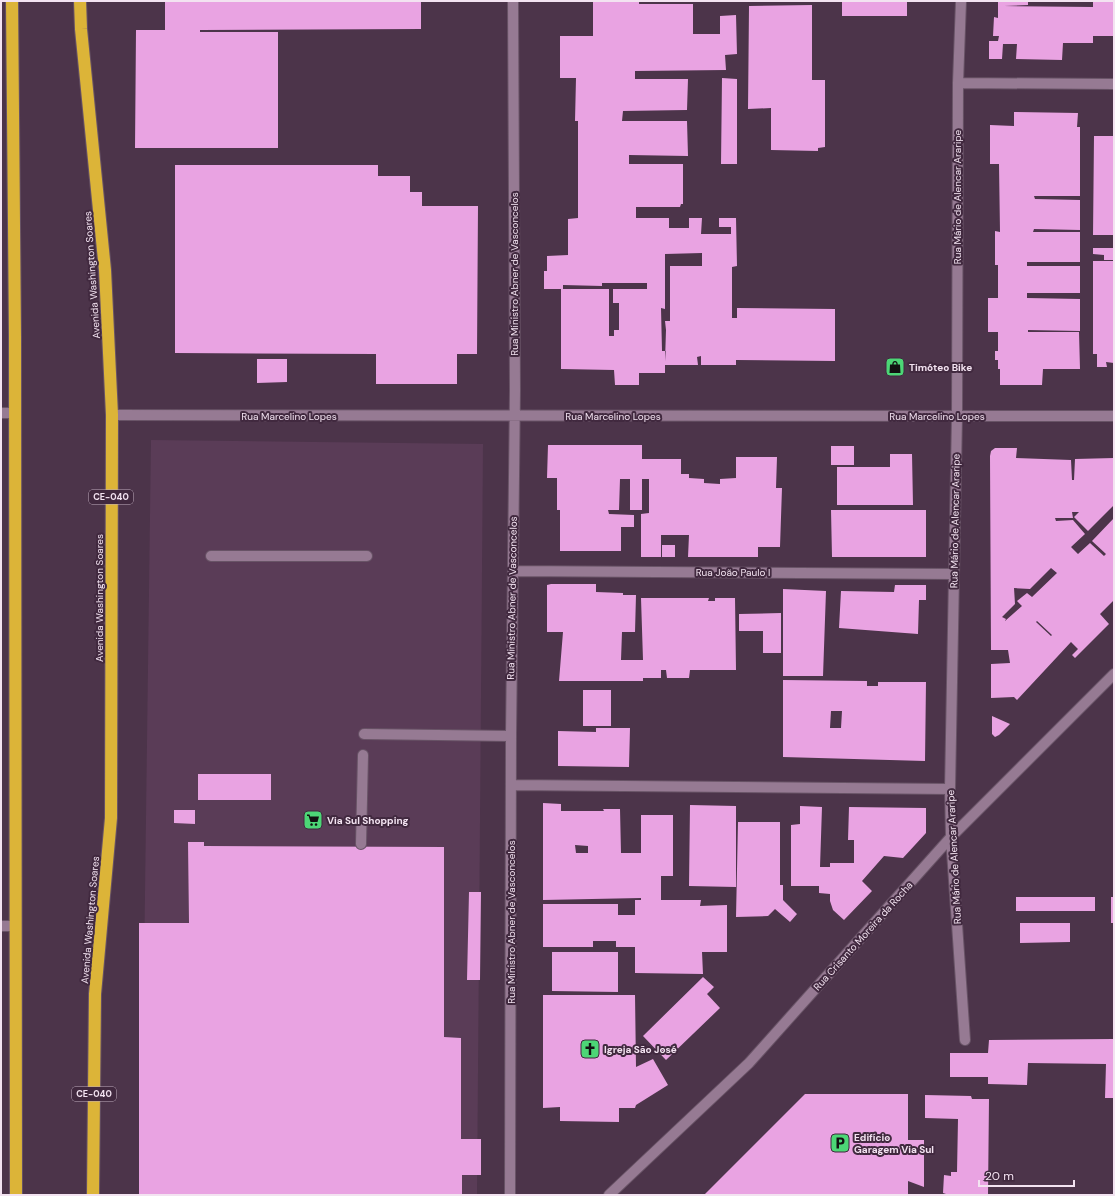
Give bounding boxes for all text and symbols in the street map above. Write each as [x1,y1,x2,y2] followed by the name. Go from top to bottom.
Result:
[951,129,964,264] street label: Rua Mário de Alencar Araripe
[508,192,521,356] street label: Rua Ministro Abner de Vasconcelos
[81,211,103,339] street label: Avenida Washington Soares
[884,356,906,378] shop icon: Timóteo Bike
[909,361,972,374] place label: Timóteo Bike
[241,410,337,423] street label: Rua Marcelino Lopes
[565,410,661,423] street label: Rua Marcelino Lopes
[889,410,985,423] street label: Rua Marcelino Lopes
[947,453,963,588] street label: Rua Mário de Alencar Araripe
[89,490,133,504] road number: CE-040
[504,516,520,680] street label: Rua Ministro Abner de Vasconcelos
[93,534,106,662] street label: Avenida Washington Soares
[696,566,770,579] street label: Rua João Paulo I
[944,789,964,925] street label: Rua Mário de Alencar Araripe
[302,809,324,831] supermarket icon: Via Sul Shopping
[327,814,409,827] place label: Via Sul Shopping
[505,840,518,1004] street label: Rua Ministro Abner de Vasconcelos
[78,856,102,984] street label: Avenida Washington Soares
[811,879,915,993] street label: Rua Crisanto Moreira da Rocha
[579,1038,601,1060] church icon: Igreja São José
[604,1043,677,1056] place label: Igreja São José
[72,1087,116,1101] road number: CE-040
[854,1131,934,1156] place label: Edifício Garagem Via Sul
[829,1132,851,1154] parking icon: Edifício Garagem Via Sul
[979,1162,1074,1188] scale bar
[985,1168,1014,1184] text: 20 m

